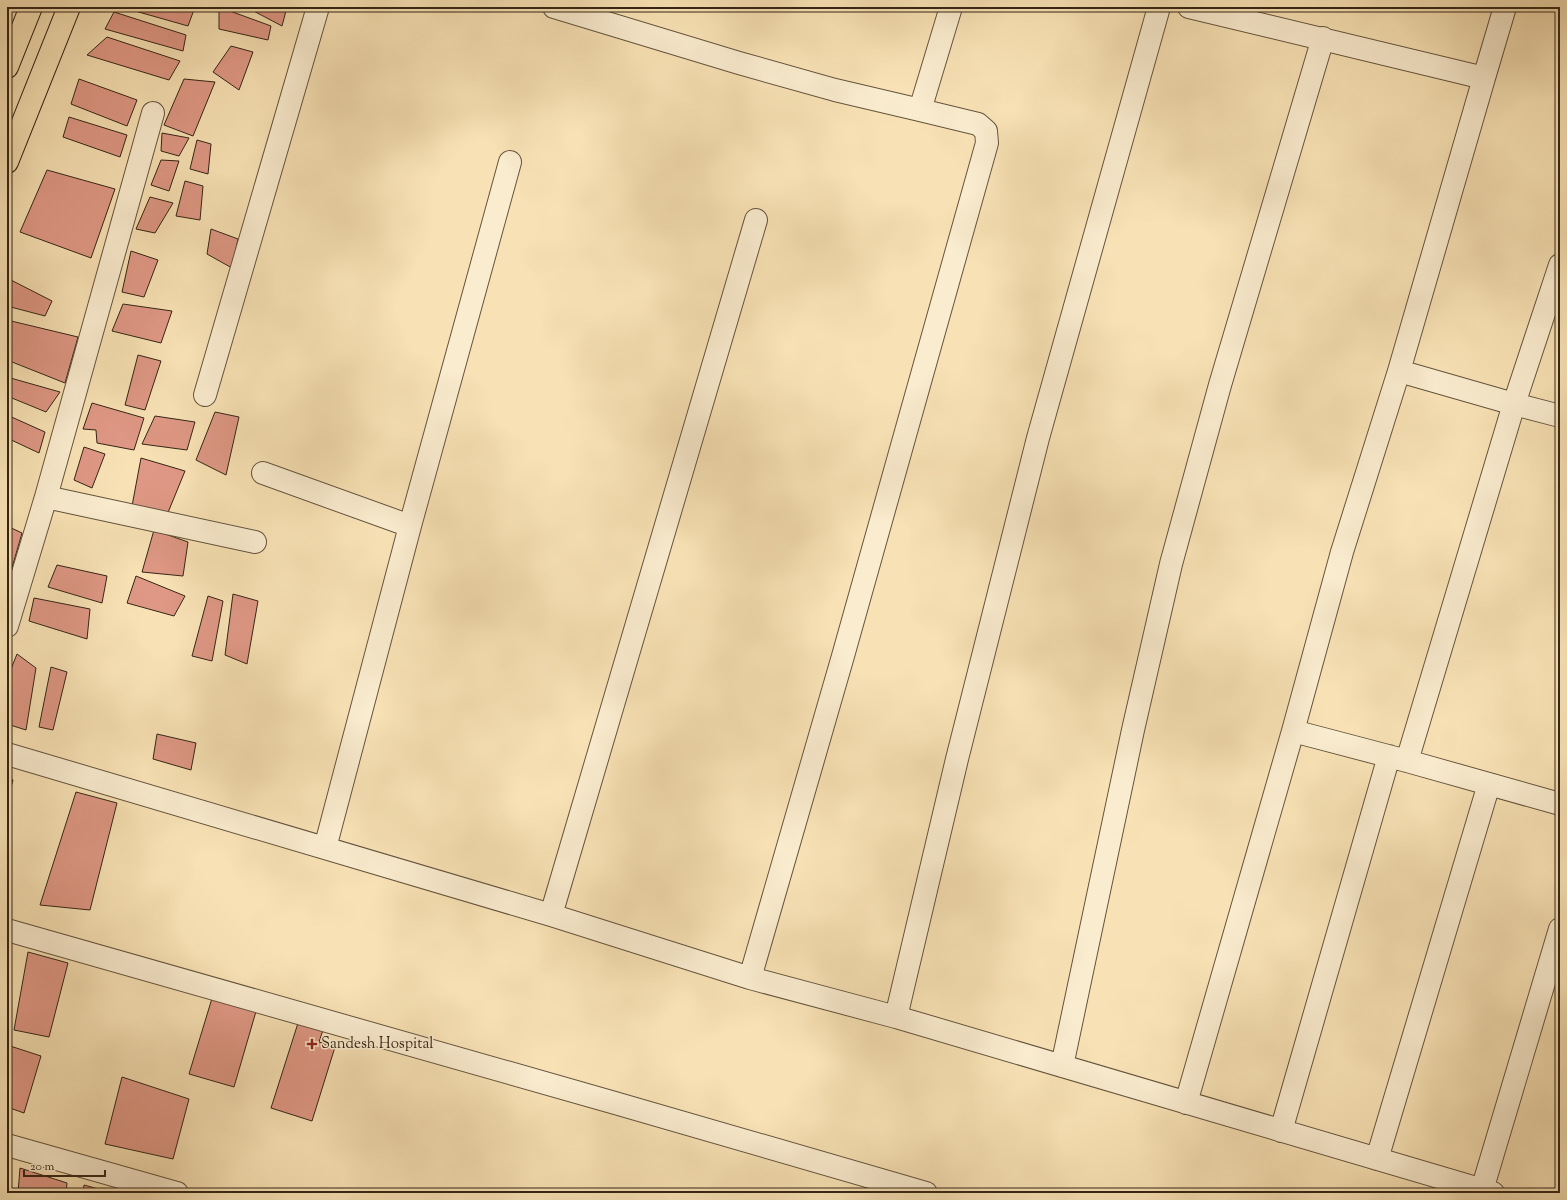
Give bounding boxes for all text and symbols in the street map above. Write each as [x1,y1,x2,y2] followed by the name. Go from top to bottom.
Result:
[321,1034,434,1055] place label: Sandesh Hospital
[306,1038,318,1050] marker: Sandesh Hospital
[24,1152,105,1178] scale bar
[30,1158,55,1176] text: 20 m

